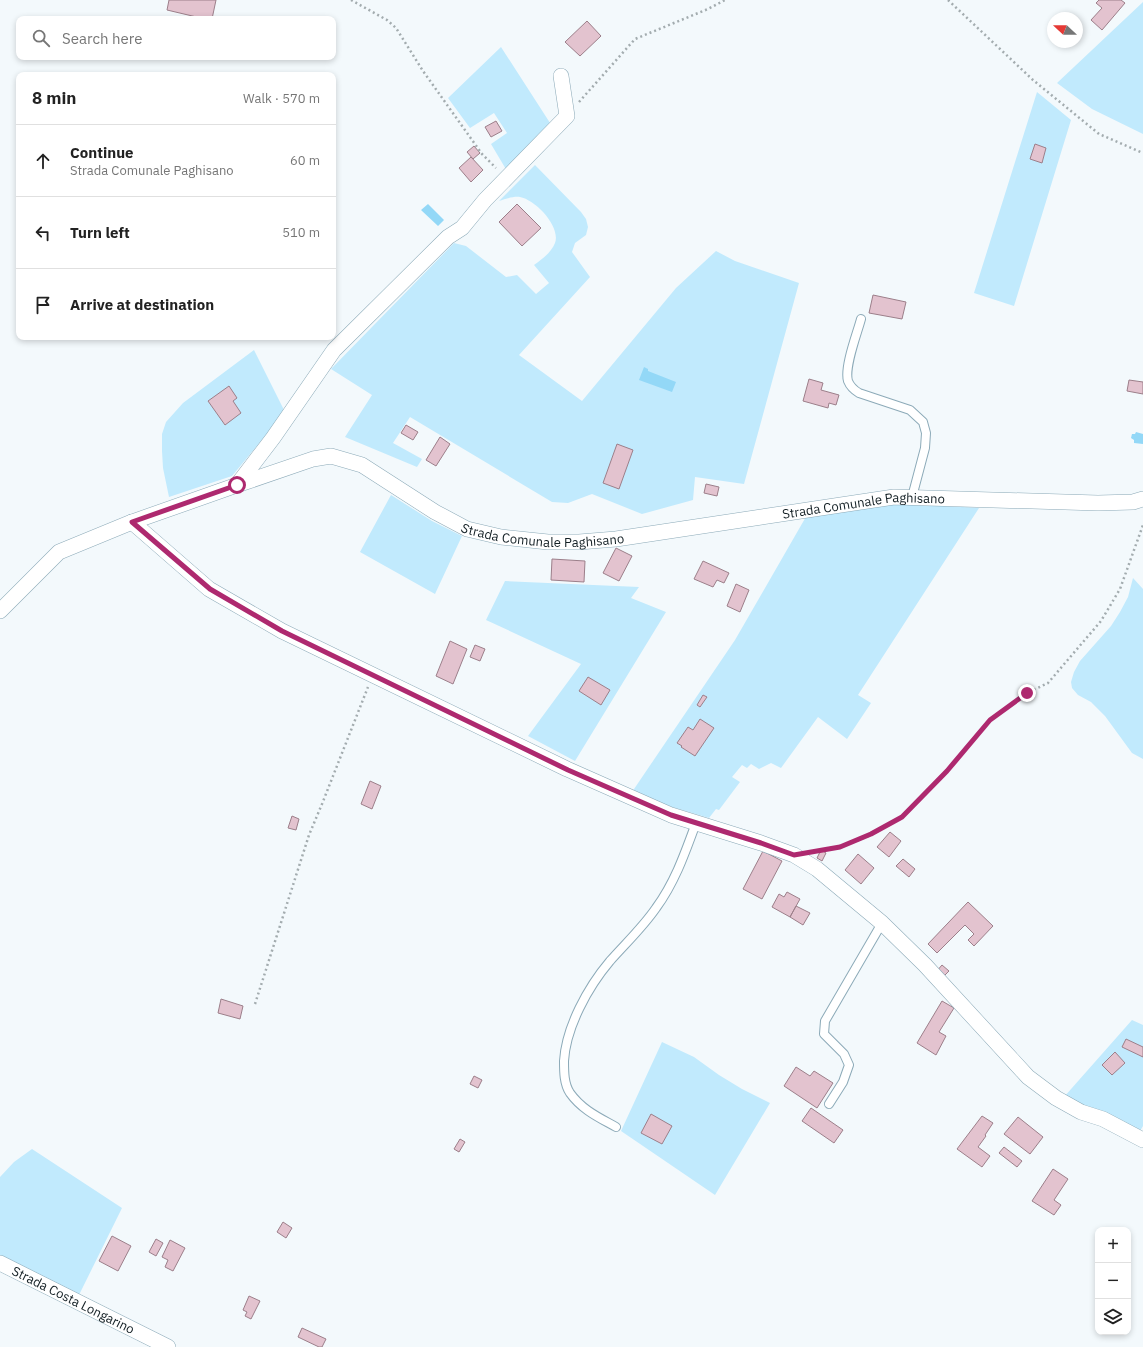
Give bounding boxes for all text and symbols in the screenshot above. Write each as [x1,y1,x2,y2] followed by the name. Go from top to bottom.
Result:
[1047,12,1083,48] north arrow
[16,16,336,60] search box
[30,27,52,49] icon: search
[62,29,142,48] text: Search here
[32,87,76,109] text: 8 min
[243,90,320,107] text: Walk · 570 m
[70,143,134,162] text: Continue
[32,150,54,172] icon: ahead
[290,152,320,169] text: 60 m
[70,162,234,179] text: Strada Comunale Paghisano
[32,222,54,244] icon: left
[70,223,130,242] text: Turn left
[282,224,320,241] text: 510 m
[32,294,54,316] icon: arrive
[70,295,214,314] text: Arrive at destination
[228,476,246,494] route start
[781,489,945,523] street label: Strada Comunale Paghisano
[458,519,625,551] street label: Strada Comunale Paghisano
[1018,684,1036,702] route end
[1095,1227,1131,1335] map controls
[1095,1227,1131,1263] button: +
[9,1262,137,1338] street label: Strada Costa Longarino
[1095,1263,1131,1299] button: −
[1095,1299,1131,1335] button: layers

